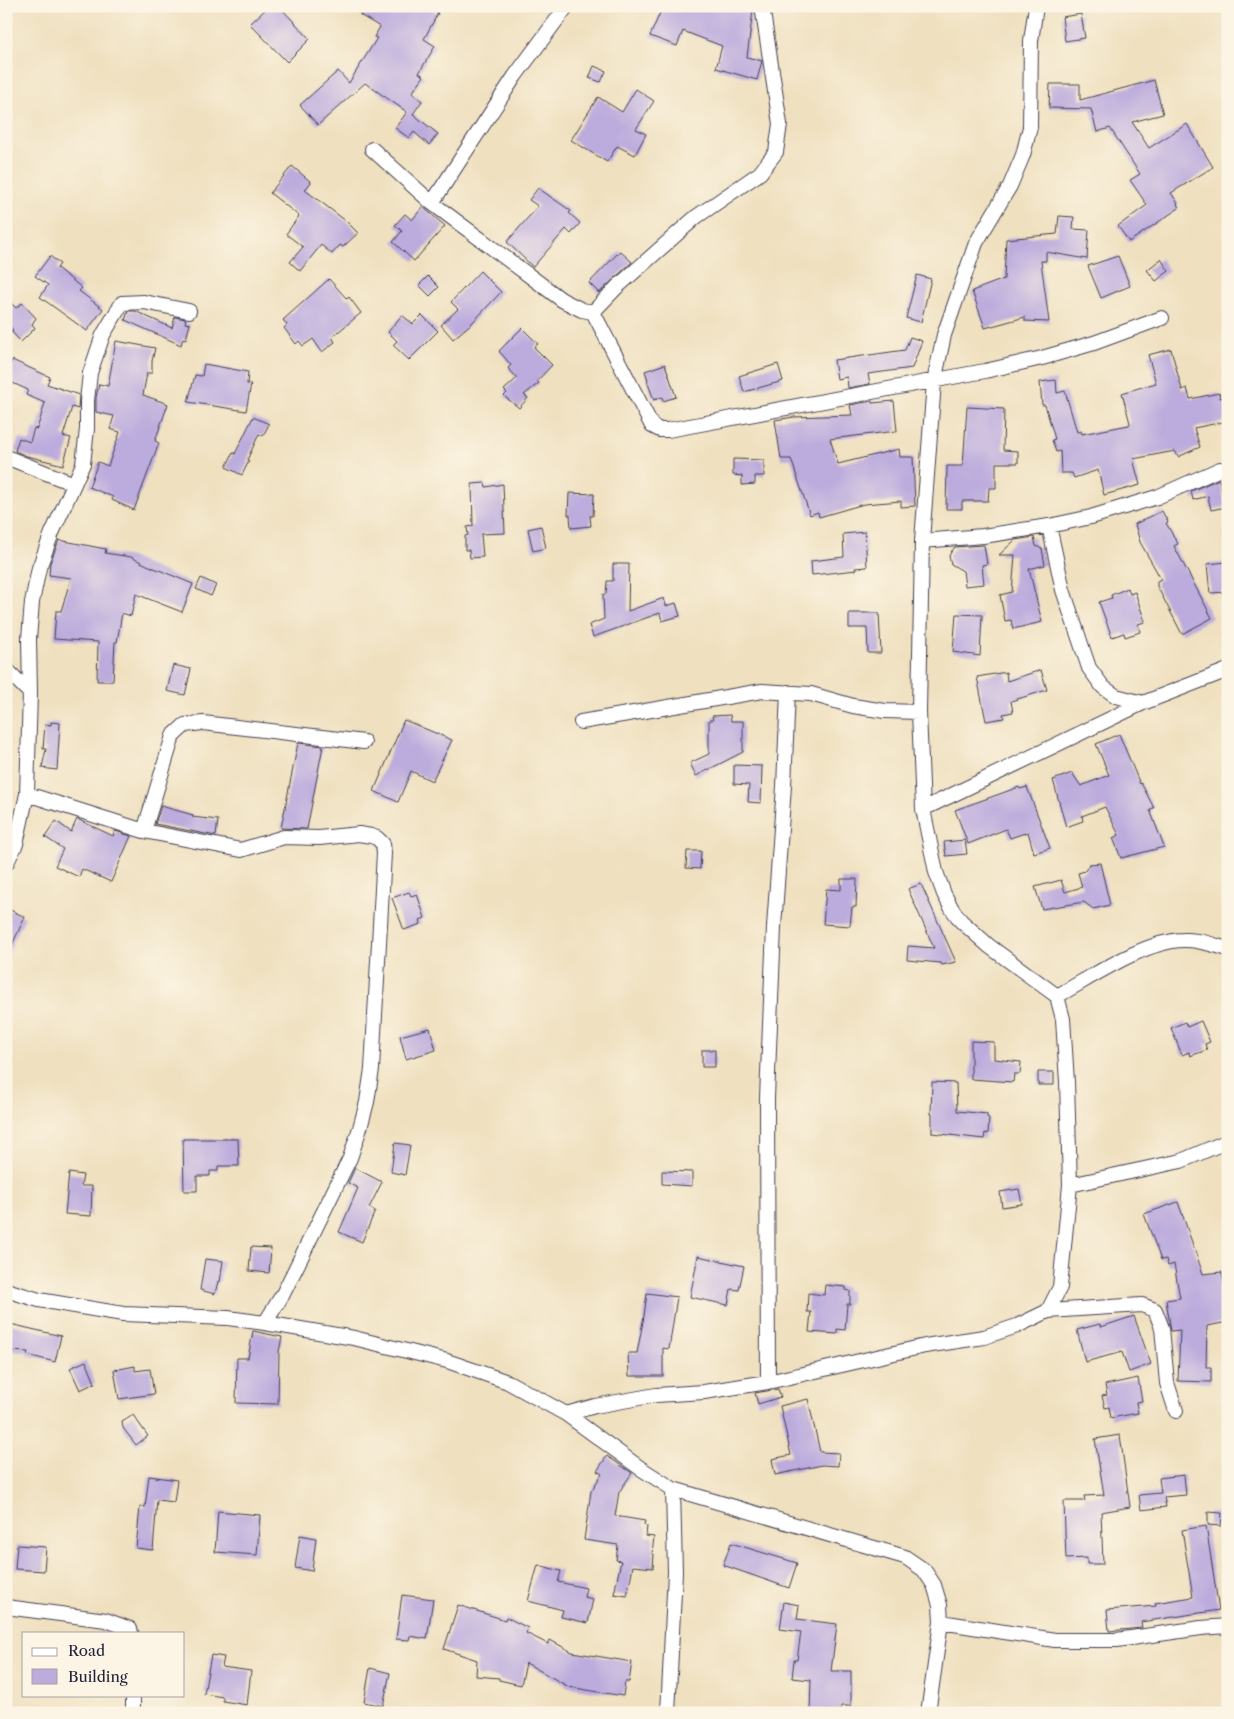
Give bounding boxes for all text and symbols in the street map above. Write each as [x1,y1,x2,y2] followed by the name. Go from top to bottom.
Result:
[22,1632,185,1696] legend
[68,1641,105,1660] text: Road
[68,1667,128,1686] text: Building

